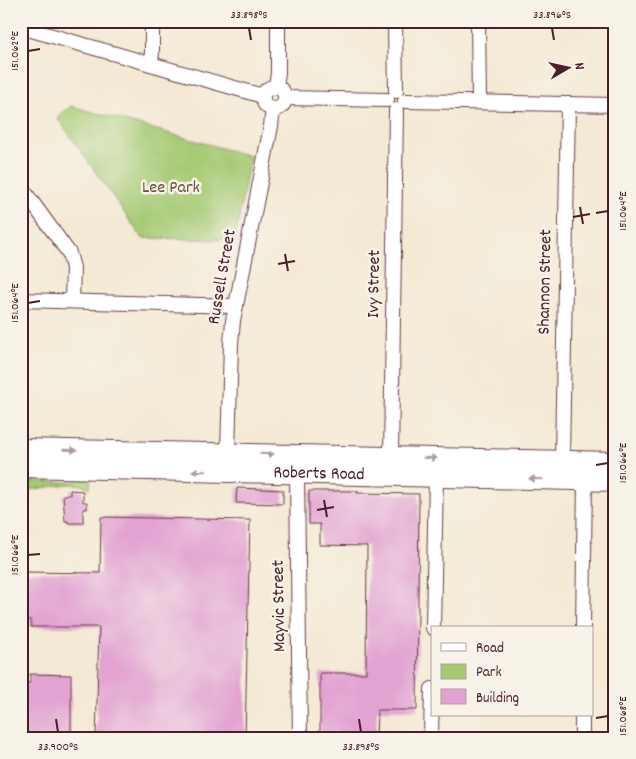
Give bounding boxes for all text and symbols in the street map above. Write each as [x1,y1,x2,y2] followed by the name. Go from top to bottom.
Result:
[231,7,267,24] text: 33.898°S
[533,7,571,24] text: 33.896°S
[7,31,24,71] text: 151.062°E
[544,42,594,92] north arrow
[568,61,589,71] text: N
[142,176,200,201] park label: Lee Park
[615,191,632,231] text: 151.064°E
[202,227,244,326] street label: Russell Street
[533,229,559,335] street label: Shannon Street
[362,249,388,318] street label: Ivy Street
[7,283,24,323] text: 151.064°E
[615,442,632,483] text: 151.066°E
[62,446,78,454] one-way arrow
[260,451,276,459] one-way arrow
[422,454,438,462] one-way arrow
[273,460,365,488] street label: Roberts Road
[191,467,207,475] one-way arrow
[528,475,544,483] one-way arrow
[7,534,24,575] text: 151.066°E
[267,559,293,652] street label: Mayvic Street
[431,626,594,716] legend
[476,638,504,660] text: Road
[476,662,502,684] text: Park
[476,688,519,710] text: Building
[615,696,632,736] text: 151.068°E
[38,739,78,756] text: 33.900°S
[343,739,379,756] text: 33.898°S

